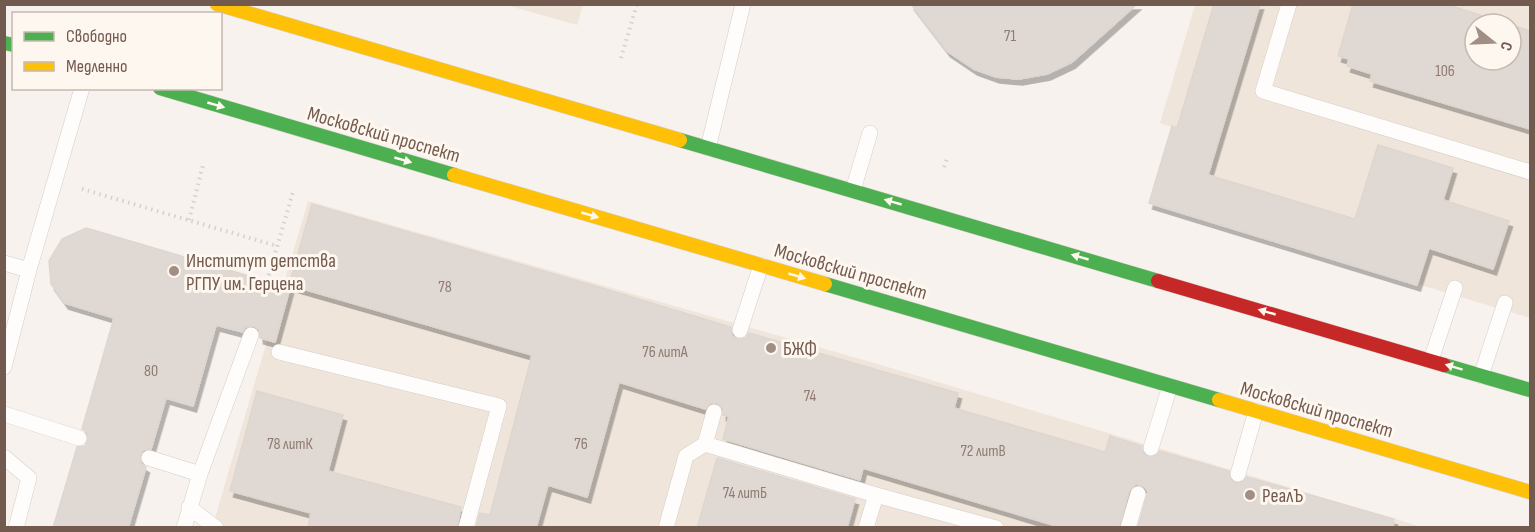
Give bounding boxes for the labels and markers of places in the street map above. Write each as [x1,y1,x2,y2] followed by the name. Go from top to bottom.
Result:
[186,249,336,296] place label: Институт детства РГПУ им. Герцена
[167,264,181,278] marker: Институт детства РГПУ им. Герцена
[783,337,817,361] place label: БЖФ
[764,341,778,355] marker: БЖФ
[1262,484,1303,508] place label: РеалЪ
[1243,488,1257,502] marker: РеалЪ

